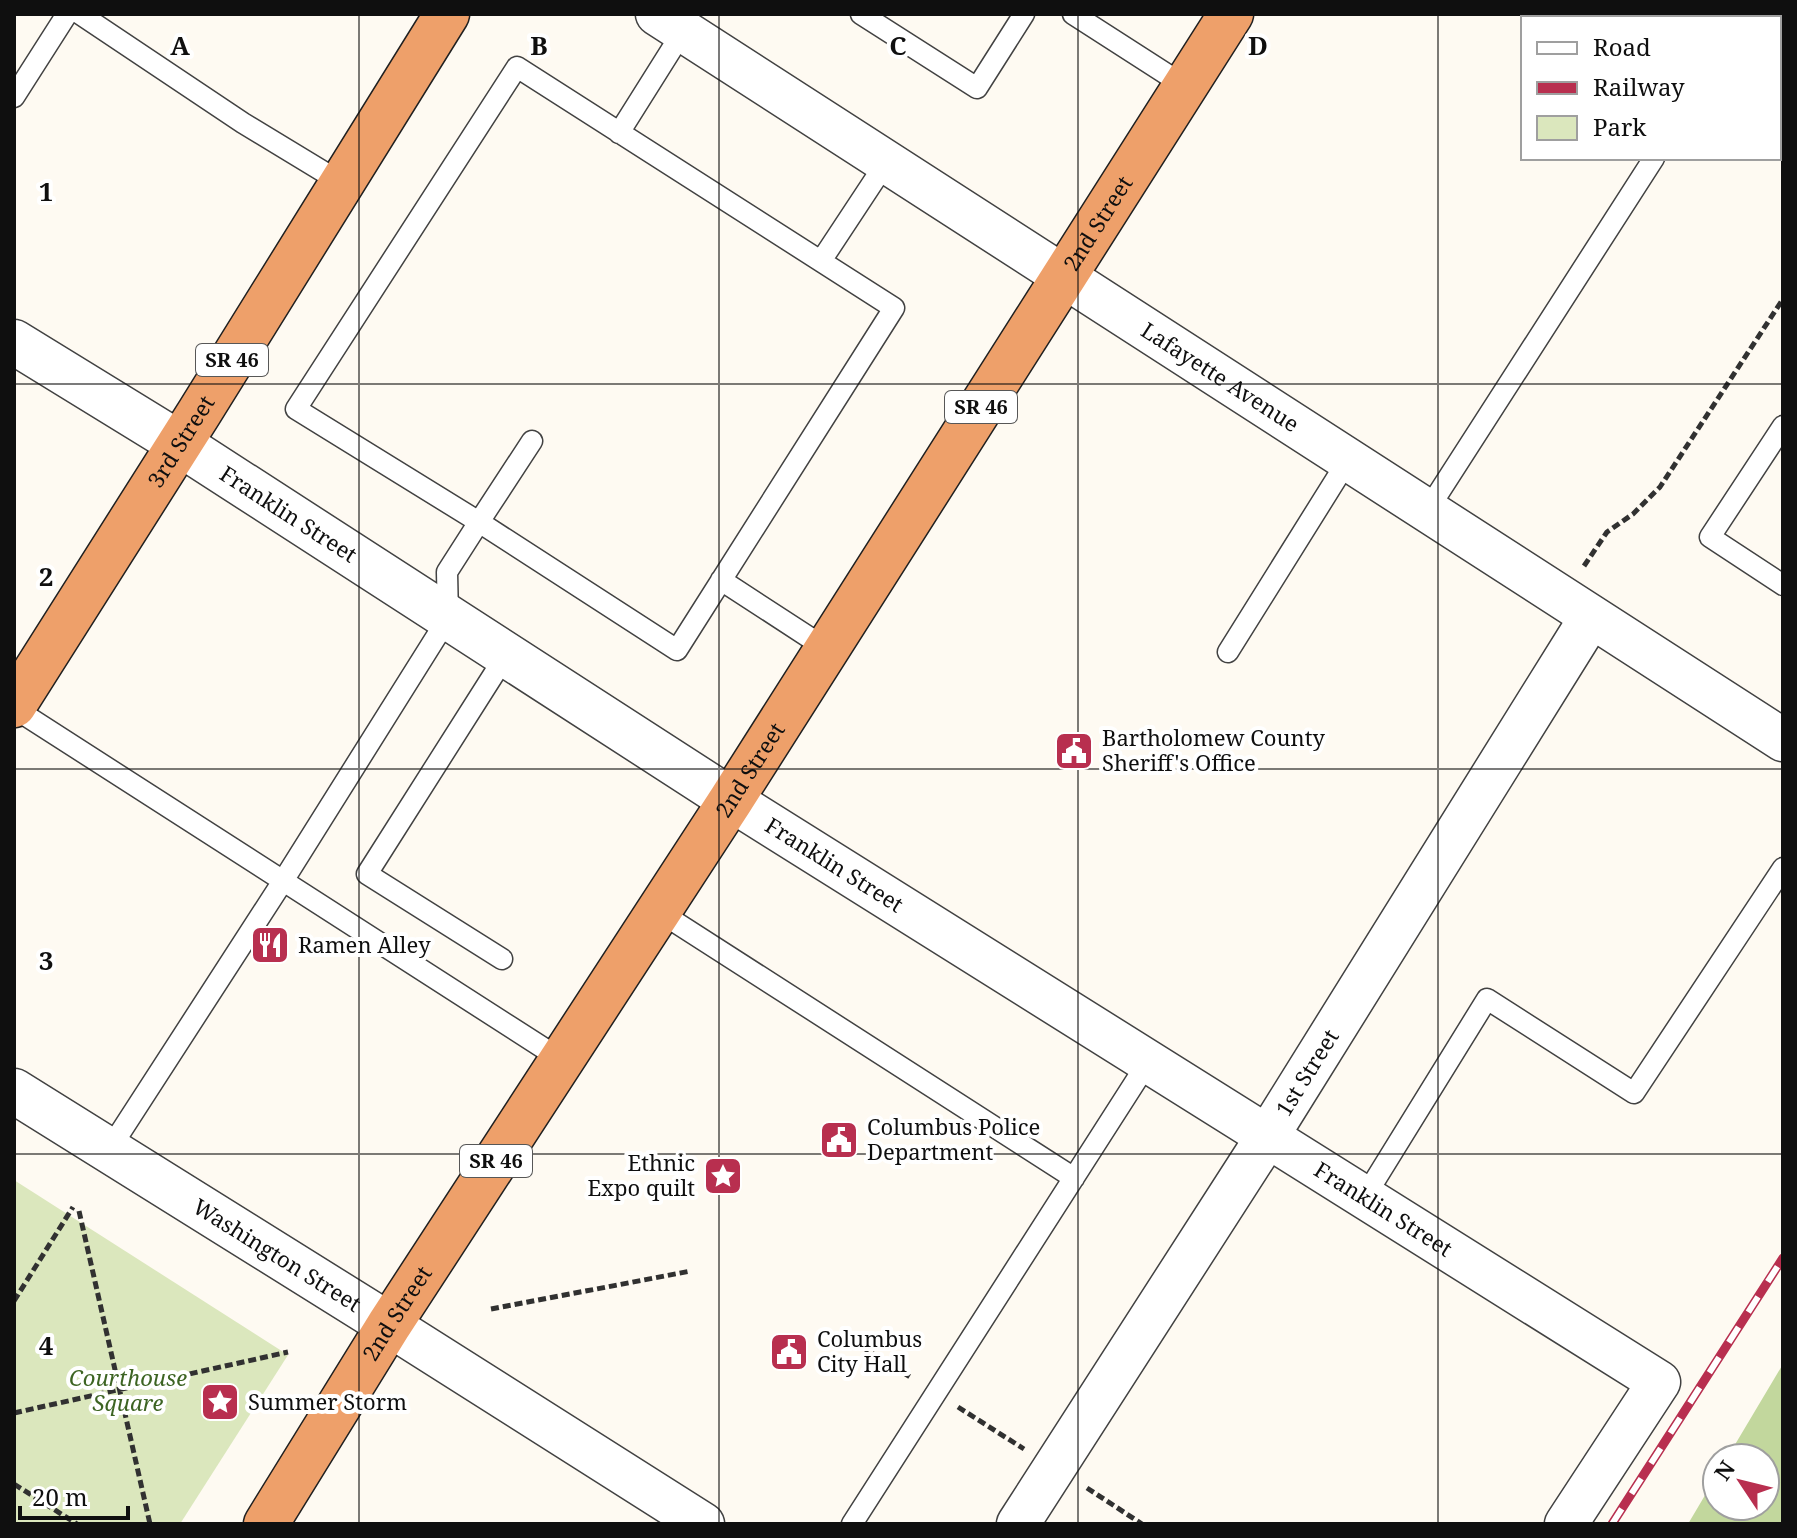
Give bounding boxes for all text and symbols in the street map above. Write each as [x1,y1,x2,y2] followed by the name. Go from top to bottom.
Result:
[1521,16,1781,160] legend
[170,27,190,63] text: A
[530,27,548,63] text: B
[889,27,907,63] text: C
[1248,27,1268,63] text: D
[1593,30,1651,63] text: Road
[1593,70,1685,103] text: Railway
[1593,110,1647,143] text: Park
[1056,169,1139,276] street label: 2nd Street
[39,173,53,209] text: 1
[1136,314,1305,438] street label: Lafayette Avenue
[196,344,268,376] road number: SR 46
[140,389,221,493] street label: 3rd Street
[945,391,1017,423] road number: SR 46
[215,458,364,569] street label: Franklin Street
[39,558,53,594] text: 2
[708,716,791,823] street label: 2nd Street
[1102,722,1325,777] place label: Bartholomew County Sheriff's Office
[1053,730,1095,772] public building icon: Bartholomew County Sheriff's Office
[760,809,910,919] street label: Franklin Street
[249,924,291,966] restaurant icon: Ramen Alley
[298,929,431,959] place label: Ramen Alley
[39,942,53,978] text: 3
[1268,1023,1345,1121] street label: 1st Street
[867,1111,1040,1166] place label: Columbus Police Department
[818,1119,860,1161] public building icon: Columbus Police Department
[460,1145,532,1177] road number: SR 46
[588,1147,695,1202] place label: Ethnic Expo quilt
[1309,1154,1459,1263] street label: Franklin Street
[702,1155,744,1197] place icon: Ethnic Expo quilt
[188,1191,367,1318] street label: Washington Street
[355,1259,438,1366] street label: 2nd Street
[817,1323,922,1378] place label: Columbus City Hall
[39,1327,54,1363] text: 4
[768,1331,810,1373] public building icon: Columbus City Hall
[69,1362,187,1417] park label: Courthouse Square
[199,1381,241,1423] place icon: Summer Storm
[248,1386,407,1416] place label: Summer Storm
[1701,1442,1781,1522] north arrow
[1707,1454,1741,1486] text: N
[20,1470,128,1520] scale bar
[32,1480,88,1513] text: 20 m

